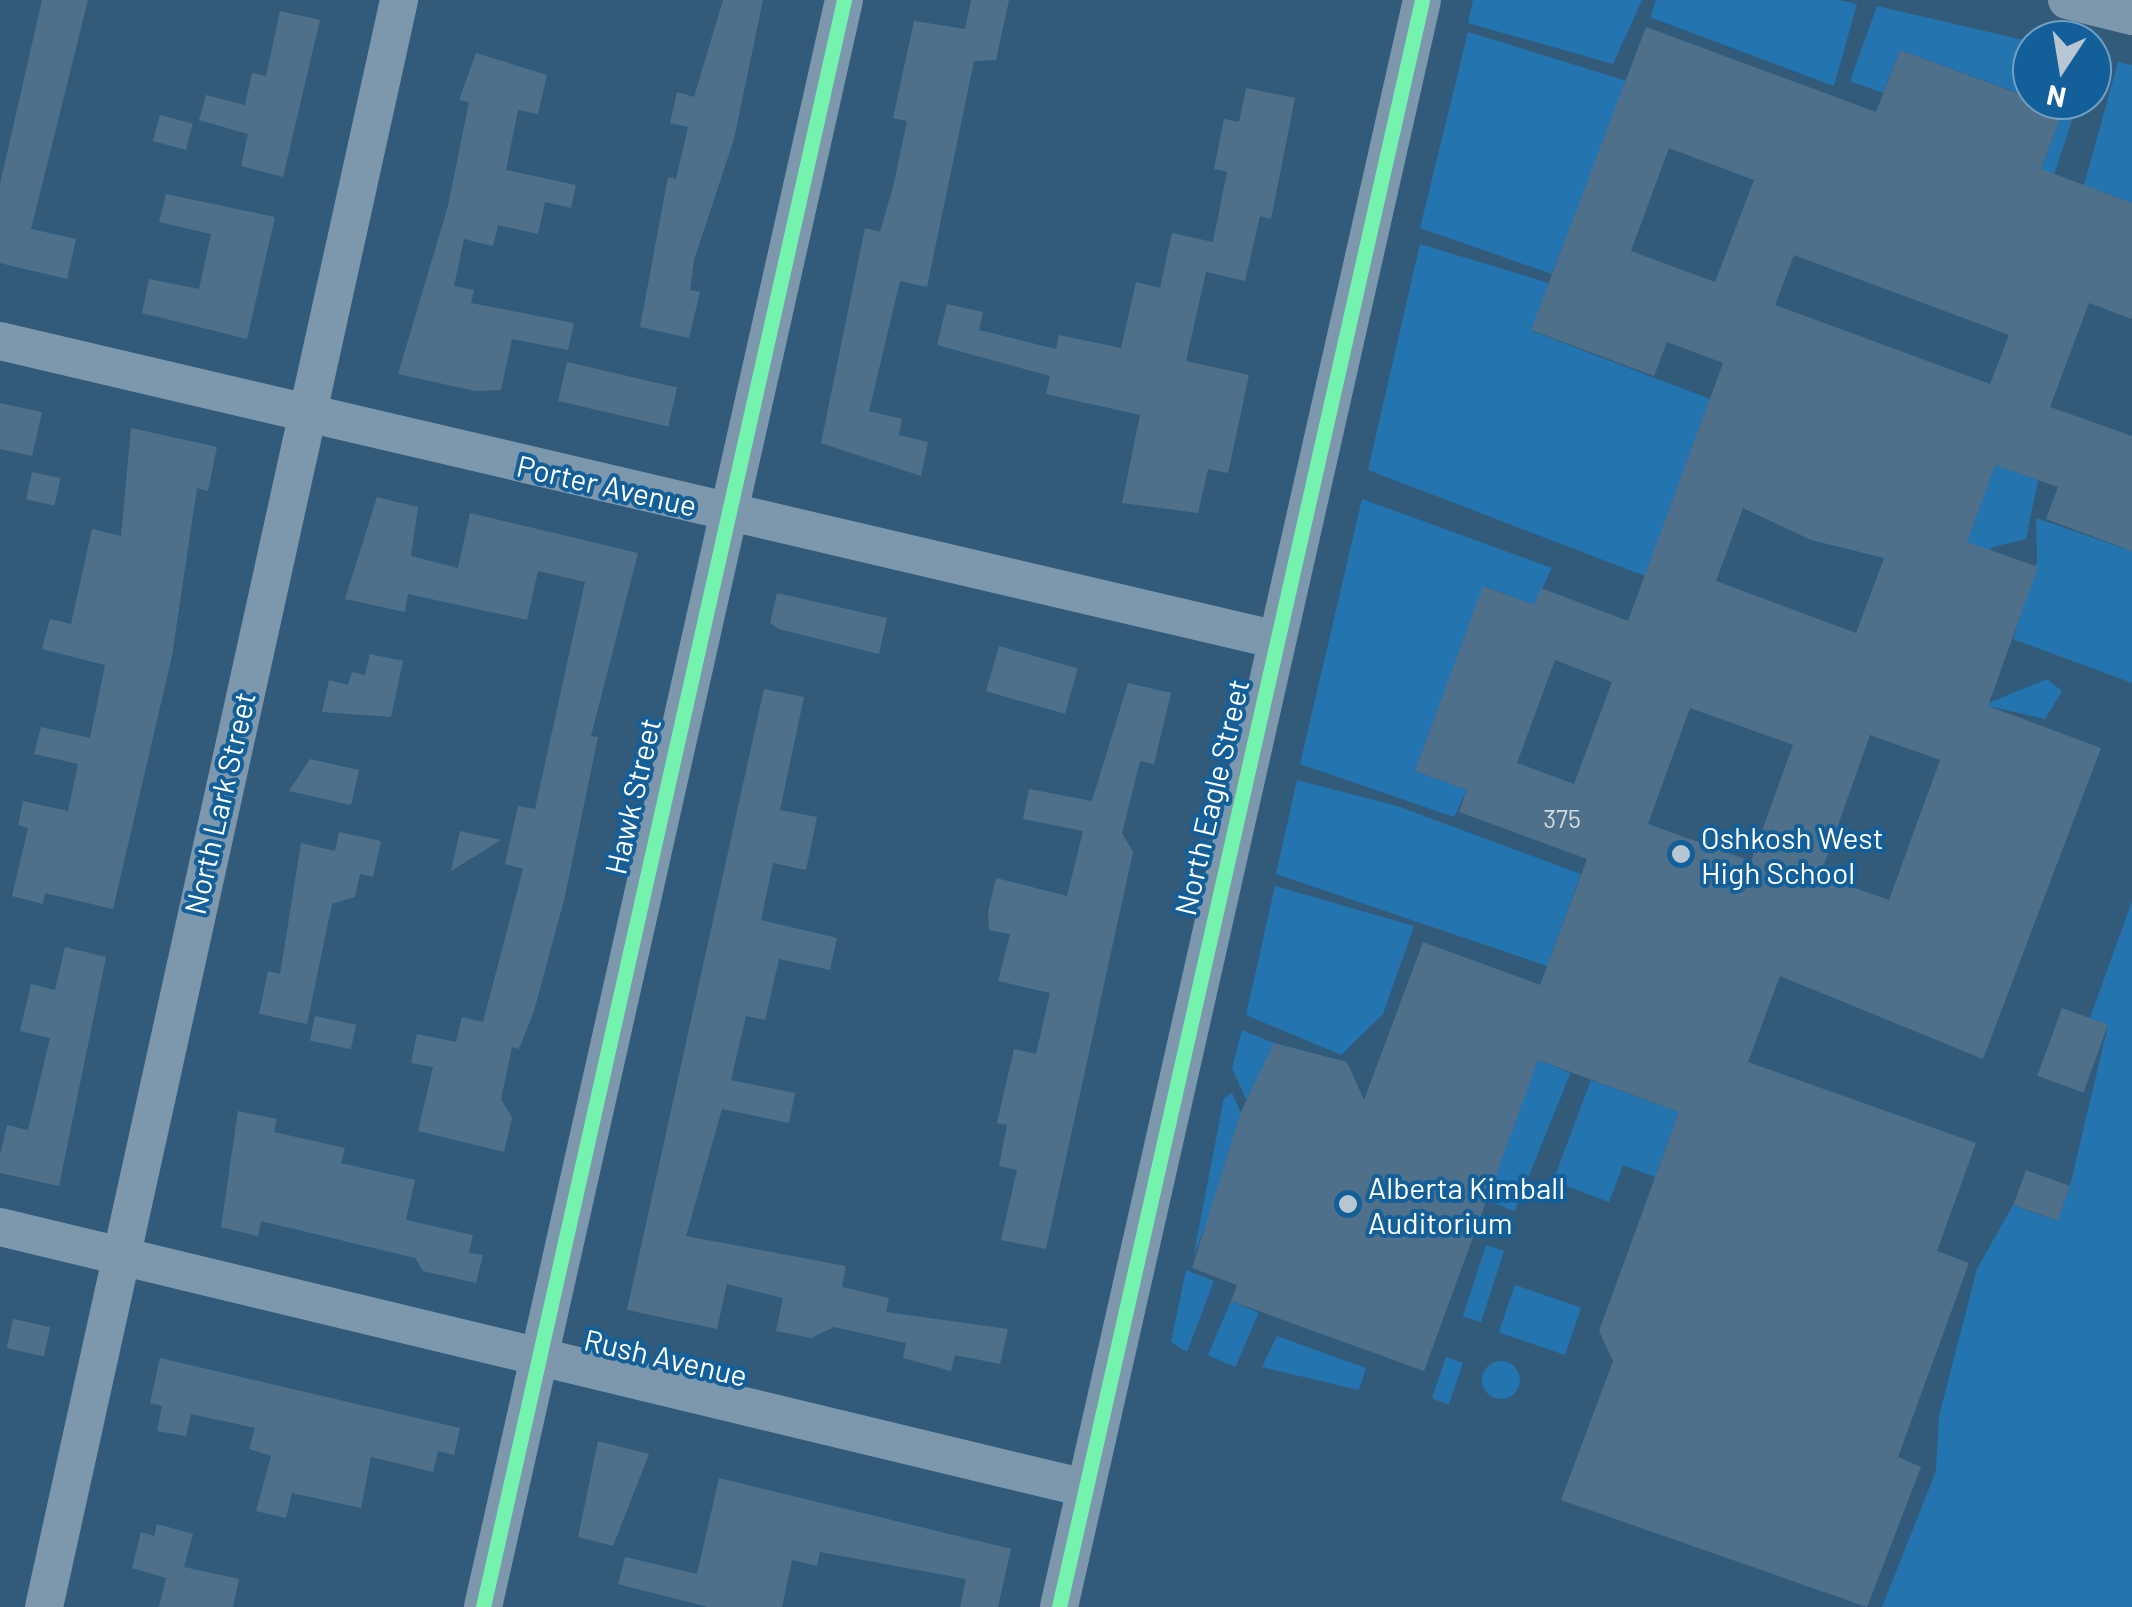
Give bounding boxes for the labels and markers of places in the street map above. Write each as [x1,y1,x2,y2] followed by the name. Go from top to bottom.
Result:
[1701,819,1884,890] place label: Oshkosh West High School
[1670,843,1692,865] marker: Oshkosh West High School
[1368,1169,1565,1240] place label: Alberta Kimball Auditorium
[1337,1193,1359,1215] marker: Alberta Kimball Auditorium

